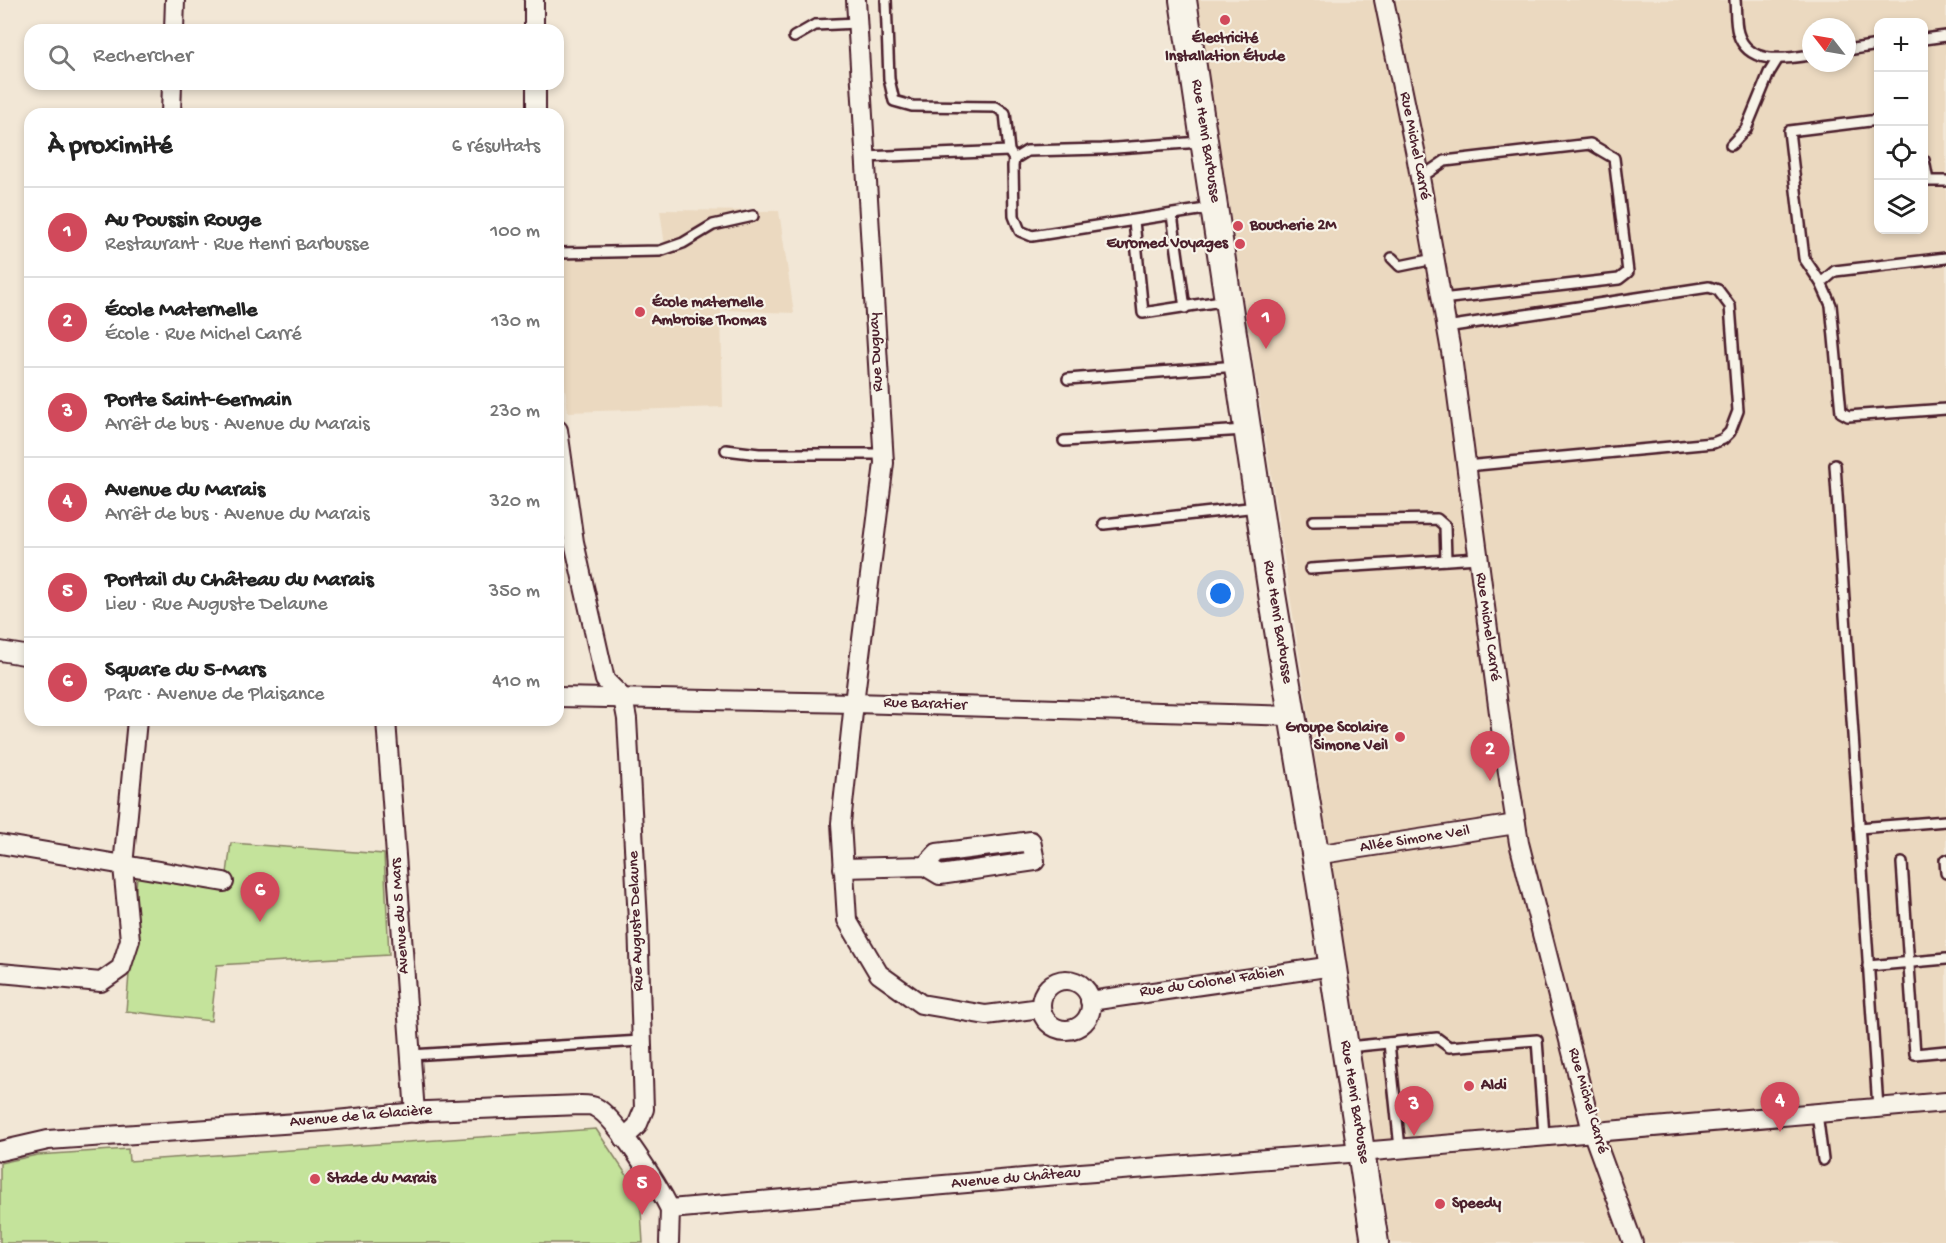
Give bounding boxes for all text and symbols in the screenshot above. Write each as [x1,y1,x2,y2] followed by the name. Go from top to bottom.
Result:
[1218,13,1232,27] marker: Électricité Installation Étude
[1802,18,1856,72] north arrow
[1874,18,1928,234] map controls
[1874,18,1928,72] button: +
[24,24,564,90] search box
[1165,29,1286,67] place label: Électricité Installation Étude
[45,41,78,74] icon: search
[93,44,193,70] text: Rechercher
[1874,72,1928,126] button: −
[1186,78,1224,205] street label: Rue Henri Barbusse
[1394,91,1434,202] street label: Rue Michel Carré
[1874,126,1928,180] button: locate
[48,132,172,163] text: À proximité
[452,136,540,159] text: 6 résultats
[1874,180,1928,234] button: layers
[105,208,261,234] text: Au Poussin Rouge
[1249,217,1337,236] place label: Boucherie 2M
[1231,219,1245,233] marker: Boucherie 2M
[63,221,72,244] text: 1
[490,221,540,244] text: 100 m
[105,234,369,257] text: Restaurant · Rue Henri Barbusse
[1107,235,1229,254] place label: Euromed Voyages
[1233,237,1247,251] marker: Euromed Voyages
[651,293,767,331] place label: École maternelle Ambroise Thomas
[105,298,257,324] text: École Maternelle
[1246,300,1286,349] pin: 1
[633,305,647,319] marker: École maternelle Ambroise Thomas
[63,311,72,334] text: 2
[491,311,540,334] text: 130 m
[865,312,889,392] street label: Rue Duguay
[105,324,302,347] text: École · Rue Michel Carré
[105,388,292,414] text: Porte Saint-Germain
[62,401,73,424] text: 3
[490,401,540,424] text: 230 m
[105,414,370,437] text: Arrêt de bus · Avenue du Marais
[105,478,265,504] text: Avenue du Marais
[63,491,72,514] text: 4
[490,491,540,514] text: 320 m
[105,504,370,527] text: Arrêt de bus · Avenue du Marais
[1258,559,1296,686] street label: Rue Henri Barbusse
[105,568,374,594] text: Portail du Château du Marais
[1470,572,1504,683] street label: Rue Michel Carré
[1206,579,1235,608] your location
[62,581,73,604] text: 5
[489,581,540,604] text: 350 m
[105,594,328,617] text: Lieu · Rue Auguste Delaune
[105,658,266,684] text: Square du 5-Mars
[62,671,73,694] text: 6
[492,671,540,694] text: 410 m
[105,684,324,707] text: Parc · Avenue de Plaisance
[883,694,968,716] street label: Rue Baratier
[1286,719,1389,756] place label: Groupe Scolaire Simone Veil
[1393,730,1407,744] marker: Groupe Scolaire Simone Veil
[1470,732,1510,781] pin: 2
[1359,822,1471,858] street label: Allée Simone Veil
[625,850,649,991] street label: Rue Auguste Delaune
[387,856,415,975] street label: Avenue du 5 Mars
[240,872,280,922] pin: 6
[1139,963,1286,1003] street label: Rue du Colonel Fabien
[1335,1039,1373,1166] street label: Rue Henri Barbusse
[1563,1046,1611,1157] street label: Rue Michel Carré
[1480,1077,1507,1096] place label: Aldi
[1462,1079,1476,1093] marker: Aldi
[1760,1082,1800,1132] pin: 4
[1394,1086,1434,1136] pin: 3
[289,1101,434,1133] street label: Avenue de la Glacière
[950,1164,1082,1194] street label: Avenue du Château
[622,1166,662,1215] pin: 5
[327,1170,437,1189] place label: Stade du Marais
[308,1172,322,1186] marker: Stade du Marais
[1452,1195,1501,1214] place label: Speedy
[1433,1197,1447,1211] marker: Speedy

